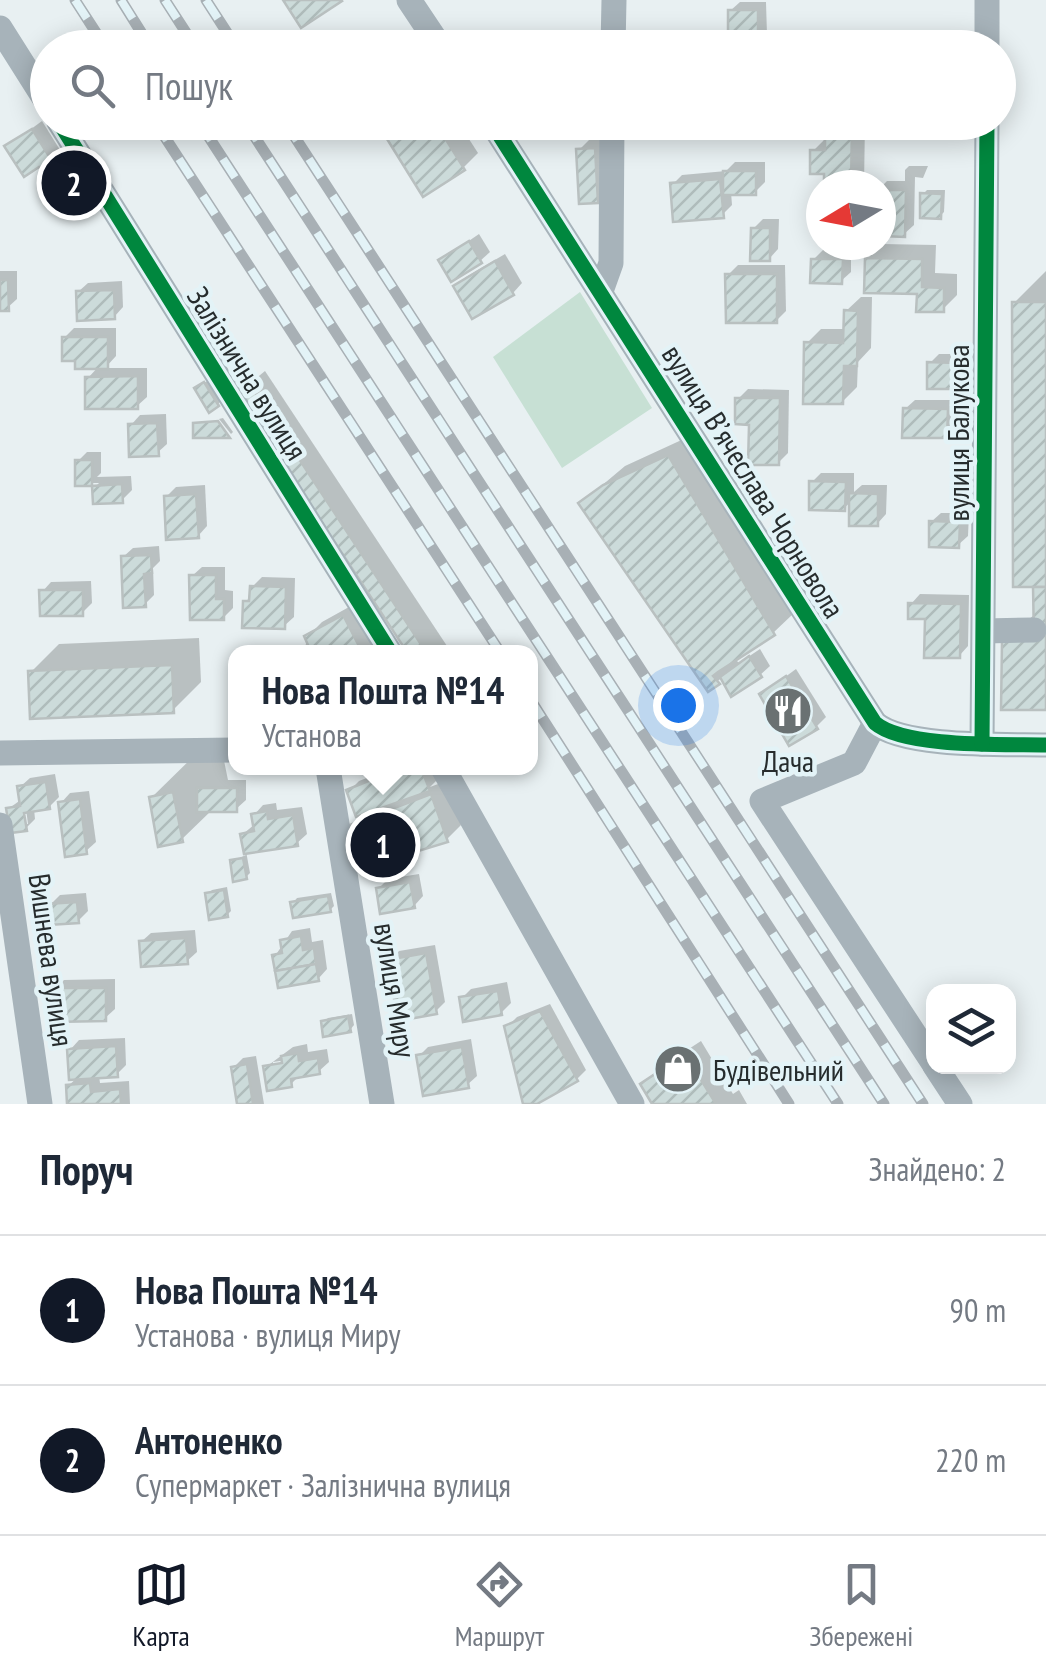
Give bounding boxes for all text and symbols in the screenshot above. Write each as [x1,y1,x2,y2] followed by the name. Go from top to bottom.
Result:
[30,30,1016,140] search box
[65,58,120,113] icon: search
[145,61,233,110] text: Пошук
[42,146,106,220] pin: 2
[806,170,896,260] north arrow
[179,279,317,467] street label: Залізнична вулиця
[654,337,854,625] street label: вулиця Вʼячеслава Чорновола
[938,345,977,521] street label: вулиця Балукова
[228,645,538,775] popup
[262,665,504,714] text: Нова Пошта №14
[653,680,704,731] your location
[762,685,814,737] restaurant icon: Дача
[262,714,362,756] text: Установа
[762,741,814,780] place label: Дача
[350,808,416,882] pin: 1
[21,871,83,1049] street label: Вишнева вулиця
[366,920,426,1061] street label: вулиця Миру
[926,984,1016,1074] map controls
[926,984,1016,1074] button: layers
[652,1043,704,1095] shop icon: Будівельний
[713,1050,844,1089] place label: Будівельний
[40,1142,133,1197] text: Поруч
[869,1148,1006,1190] text: Знайдено: 2
[135,1265,378,1314] text: Нова Пошта №14
[65,1289,80,1331] text: 1
[950,1289,1006,1331] text: 90 m
[135,1314,400,1356] text: Установа · вулиця Миру
[135,1415,283,1464] text: Антоненко
[65,1439,80,1481] text: 2
[935,1439,1006,1481] text: 220 m
[135,1464,511,1506] text: Супермаркет · Залізнична вулиця
[133,1557,190,1654] tab: Карта
[455,1557,544,1654] tab: Маршрут
[809,1557,913,1654] tab: Збережені

